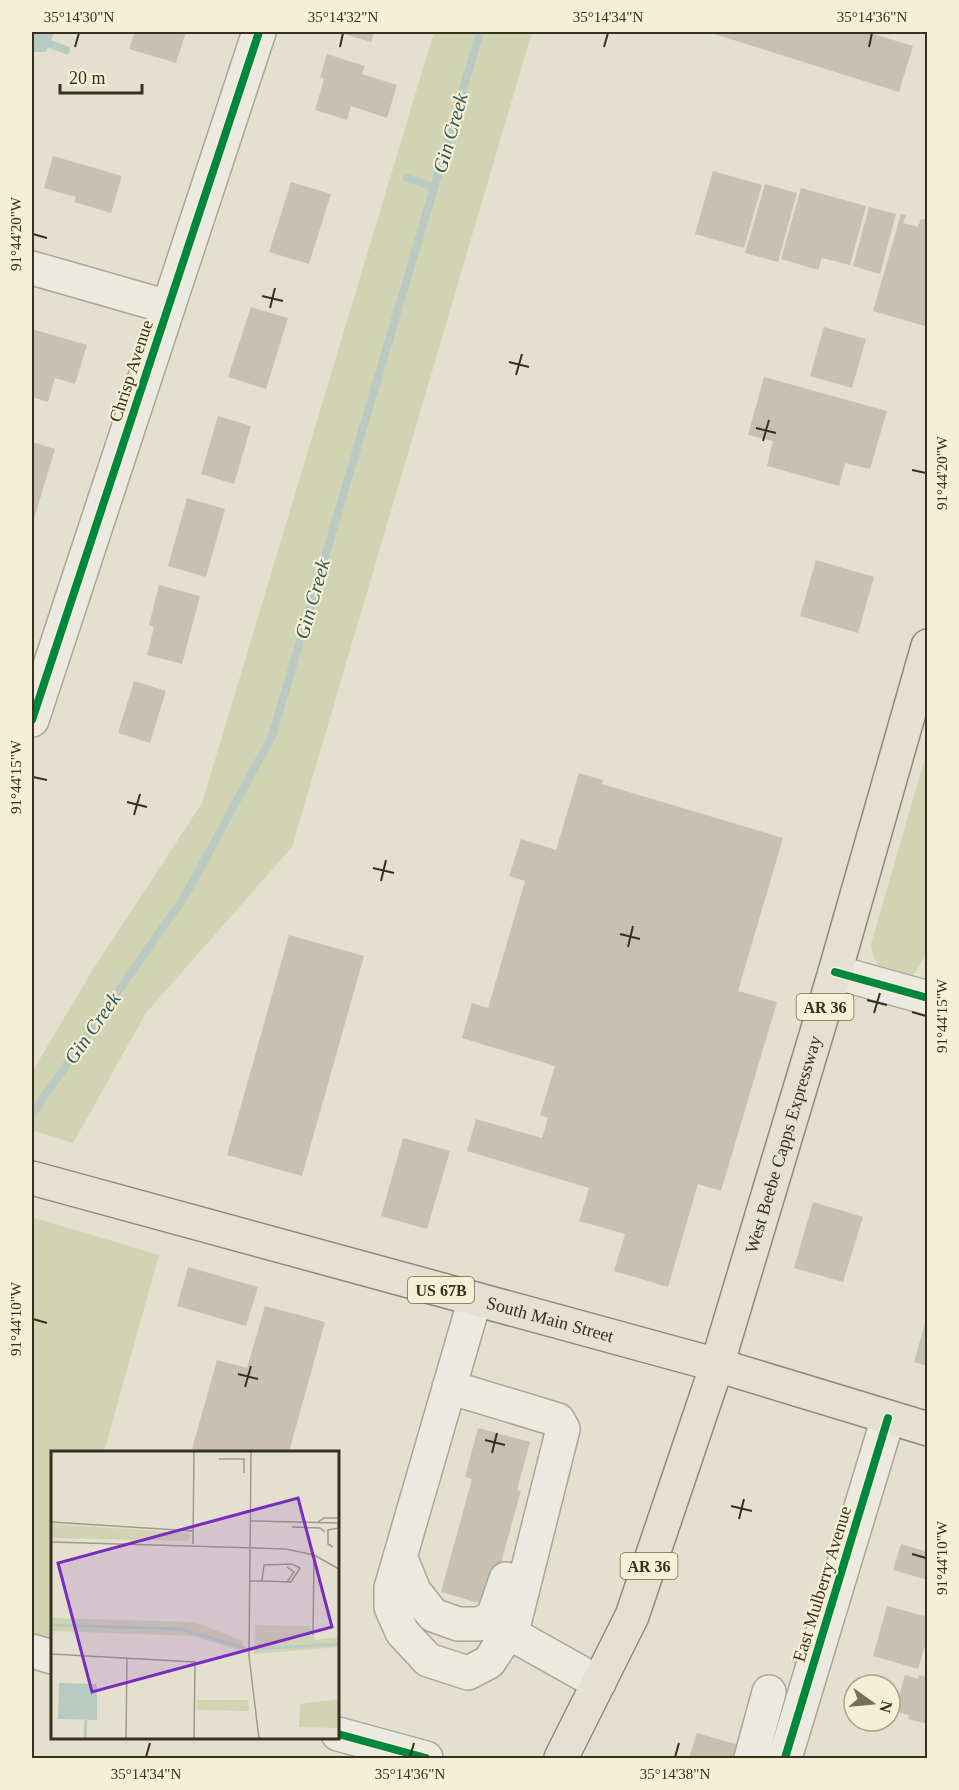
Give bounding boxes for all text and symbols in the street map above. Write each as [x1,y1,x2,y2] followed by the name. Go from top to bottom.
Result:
[44,9,114,25] text: 35°14'30"N
[308,9,378,25] text: 35°14'32"N
[573,9,643,25] text: 35°14'34"N
[837,9,907,25] text: 35°14'36"N
[60,57,142,95] scale bar
[69,68,106,88] text: 20 m
[428,89,472,175] water label: Gin Creek
[8,196,24,271] text: 91°44'20"W
[105,317,157,425] street label: Chrisp Avenue
[934,435,950,510] text: 91°44'20"W
[290,555,334,641] water label: Gin Creek
[8,739,24,814] text: 91°44'15"W
[934,978,950,1053] text: 91°44'15"W
[59,987,125,1068] water label: Gin Creek
[796,994,854,1020] road number: AR 36
[741,1033,825,1256] street label: West Beebe Capps Expressway
[408,1277,474,1303] road number: US 67B
[8,1281,24,1356] text: 91°44'10"W
[484,1293,616,1346] street label: South Main Street
[51,1451,339,1739] inset map
[789,1504,855,1664] street label: East Mulberry Avenue
[934,1520,950,1595] text: 91°44'10"W
[620,1553,678,1579] road number: AR 36
[842,1673,902,1733] north arrow
[876,1699,896,1715] text: N
[111,1766,181,1782] text: 35°14'34"N
[375,1766,445,1782] text: 35°14'36"N
[640,1766,710,1782] text: 35°14'38"N

